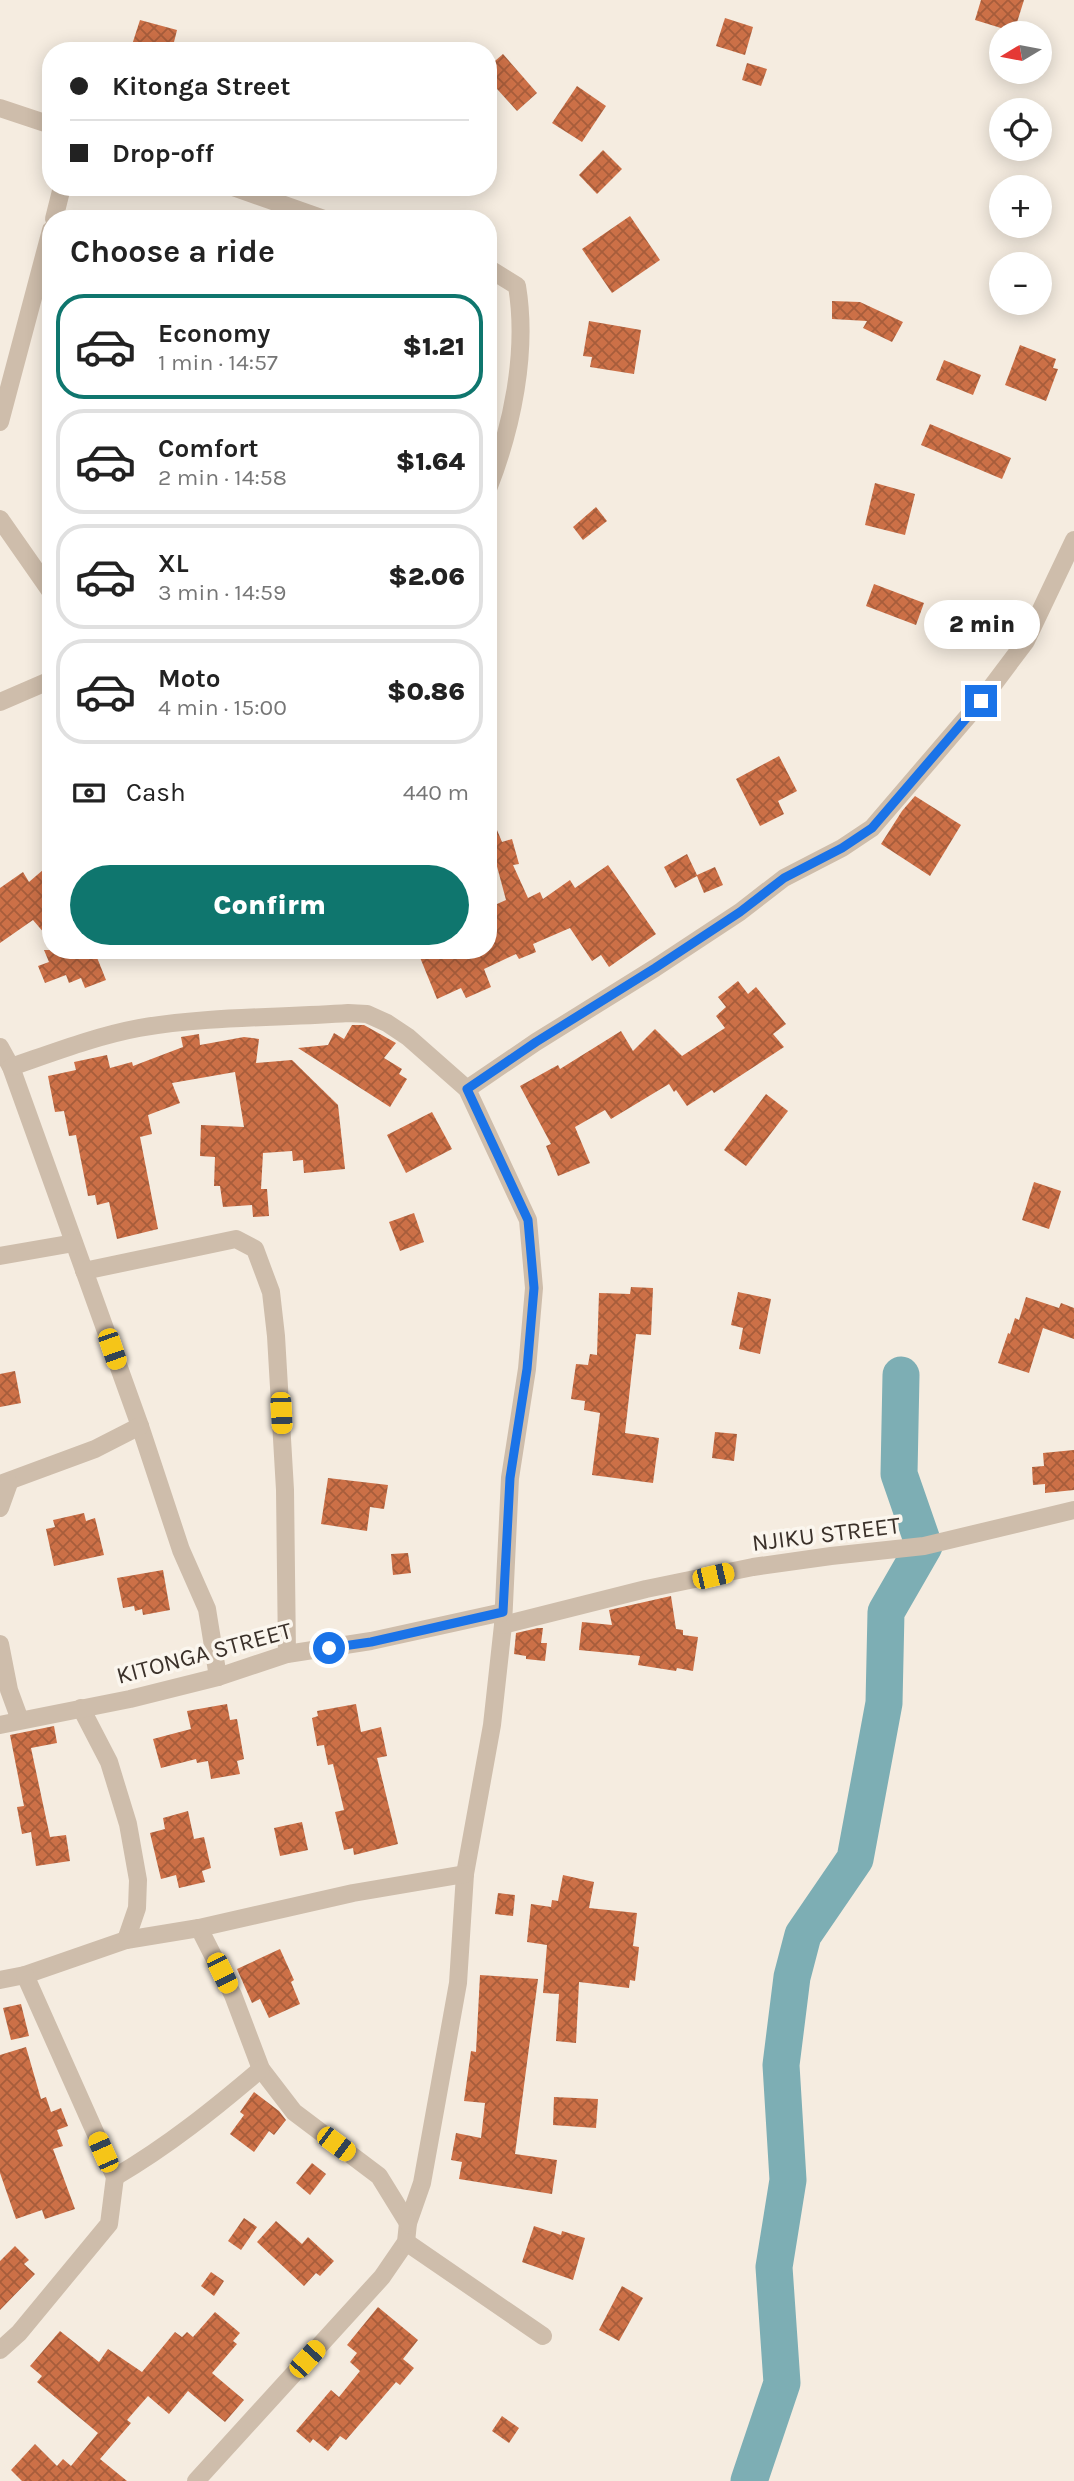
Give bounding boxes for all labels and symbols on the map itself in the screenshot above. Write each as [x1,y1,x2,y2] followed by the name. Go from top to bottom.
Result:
[989,21,1052,84] north arrow
[923,600,1039,648] callout: 2 min
[965,685,997,717] route end
[96,1326,129,1372] car
[270,1391,293,1435] car
[750,1511,902,1557] street label: NJIKU STREET
[691,1561,736,1591] car
[113,1616,295,1690] street label: KITONGA STREET
[313,1632,345,1664] route start
[204,1950,241,1996] car
[313,2123,360,2165] car
[85,2129,122,2175] car
[286,2336,329,2382] car

